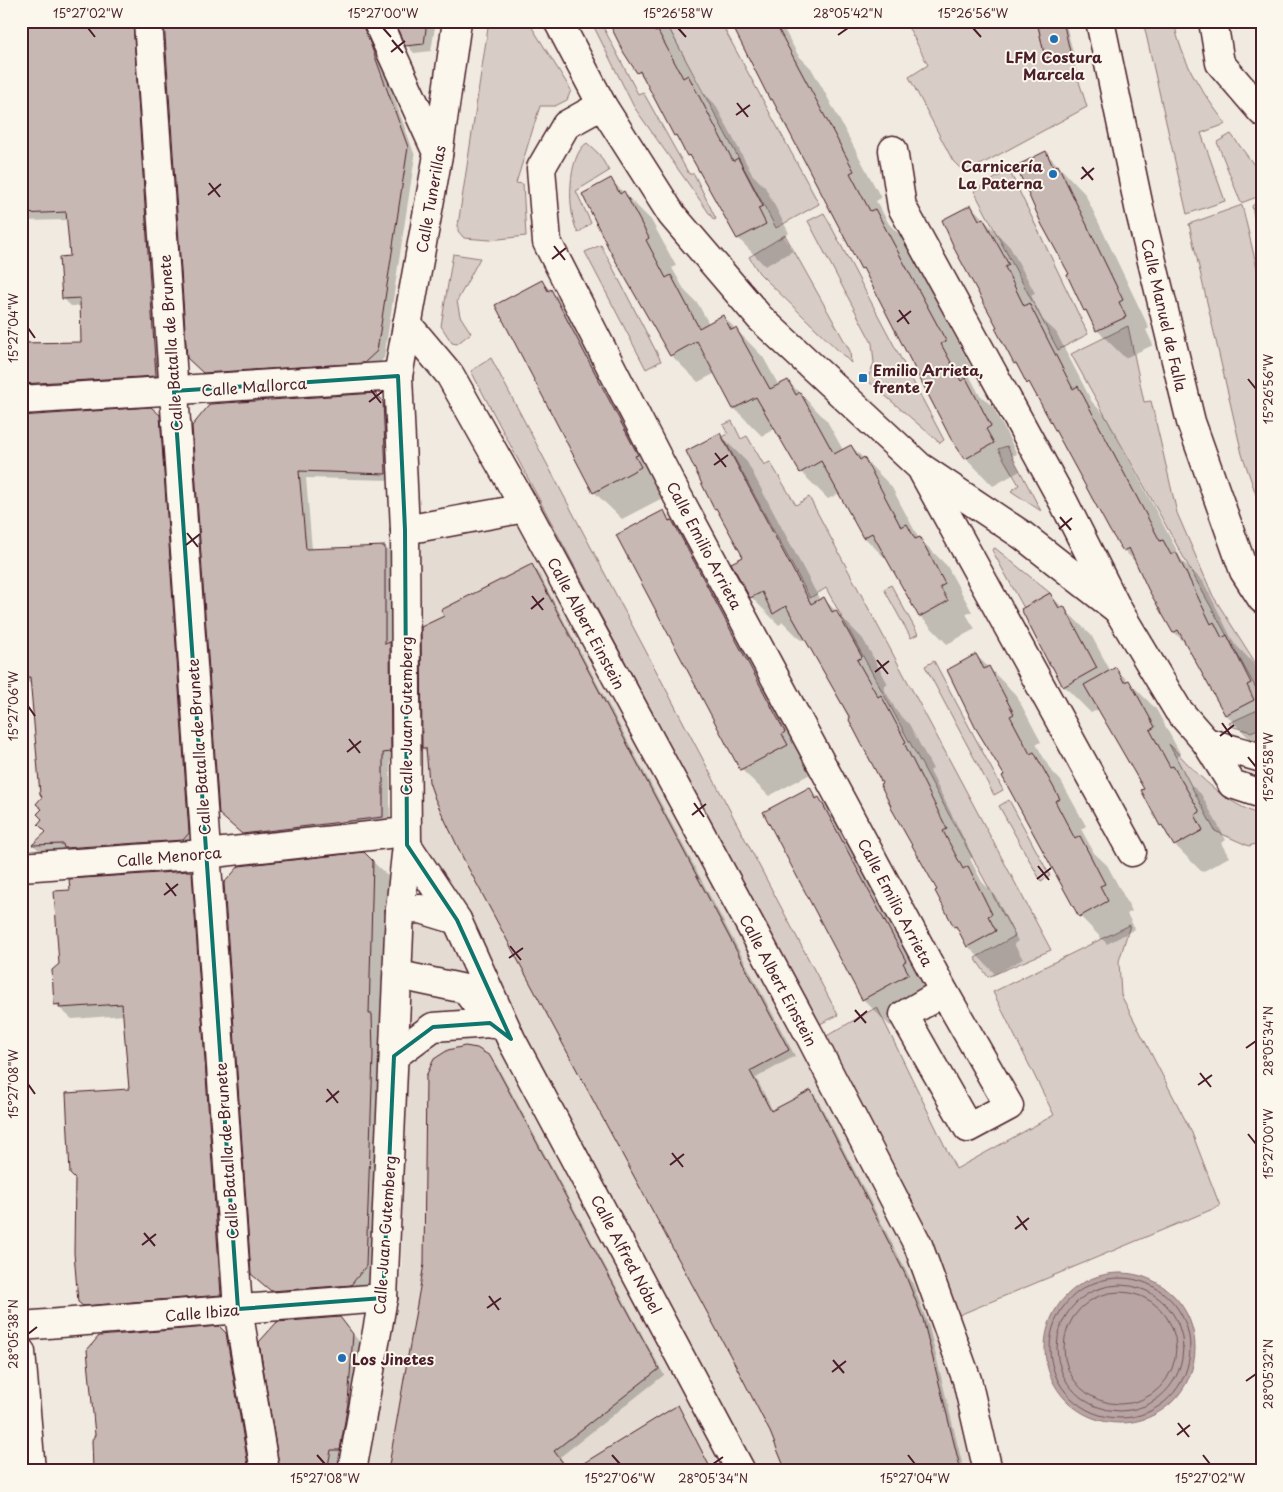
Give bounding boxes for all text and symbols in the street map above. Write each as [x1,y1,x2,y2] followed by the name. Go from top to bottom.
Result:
[53,4,124,22] text: 15°27'02"W
[348,4,419,22] text: 15°27'00"W
[643,4,714,22] text: 15°26'58"W
[813,4,883,22] text: 28°05'42"N
[938,4,1009,22] text: 15°26'56"W
[1048,33,1060,45] marker: LFM Costura Marcela
[1006,45,1103,85] place label: LFM Costura Marcela
[409,143,451,255] street label: Calle Tunerillas
[958,154,1044,194] place label: Carnicería La Paterna
[1047,168,1059,180] marker: Carnicería La Paterna
[1136,236,1194,394] street label: Calle Manuel de Falla
[152,254,188,432] street label: Calle Batalla de Brunete
[4,292,22,363] text: 15°27'04"W
[1259,353,1277,424] text: 15°26'56"W
[873,358,983,398] place label: Emilio Arrieta, frente 7
[201,371,308,401] street label: Calle Mallorca
[857,372,869,384] marker: Emilio Arrieta, frente 7
[662,477,749,614] street label: Calle Emilio Arrieta
[542,553,632,693] street label: Calle Albert Einstein
[394,636,417,796] street label: Calle Juan Gutemberg
[180,658,216,836] street label: Calle Batalla de Brunete
[4,670,22,741] text: 15°27'06"W
[1259,731,1277,802] text: 15°26'58"W
[853,834,940,971] street label: Calle Emilio Arrieta
[116,840,223,872] street label: Calle Menorca
[734,910,824,1050] street label: Calle Albert Einstein
[1259,1006,1277,1076] text: 28°05'34"N
[4,1049,22,1119] text: 15°27'08"W
[208,1062,244,1240] street label: Calle Batalla de Brunete
[1259,1108,1277,1179] text: 15°27'00"W
[367,1155,401,1315] street label: Calle Juan Gutemberg
[586,1190,668,1318] street label: Calle Alfred Nóbel
[164,1297,241,1327] street label: Calle Ibiza
[4,1299,22,1369] text: 28°05'38"N
[1259,1339,1277,1409] text: 28°05'32"N
[352,1347,434,1370] place label: Los Jinetes
[336,1352,348,1364] marker: Los Jinetes
[290,1469,360,1487] text: 15°27'08"W
[585,1469,656,1487] text: 15°27'06"W
[678,1469,748,1487] text: 28°05'34"N
[880,1469,951,1487] text: 15°27'04"W
[1175,1469,1246,1487] text: 15°27'02"W

